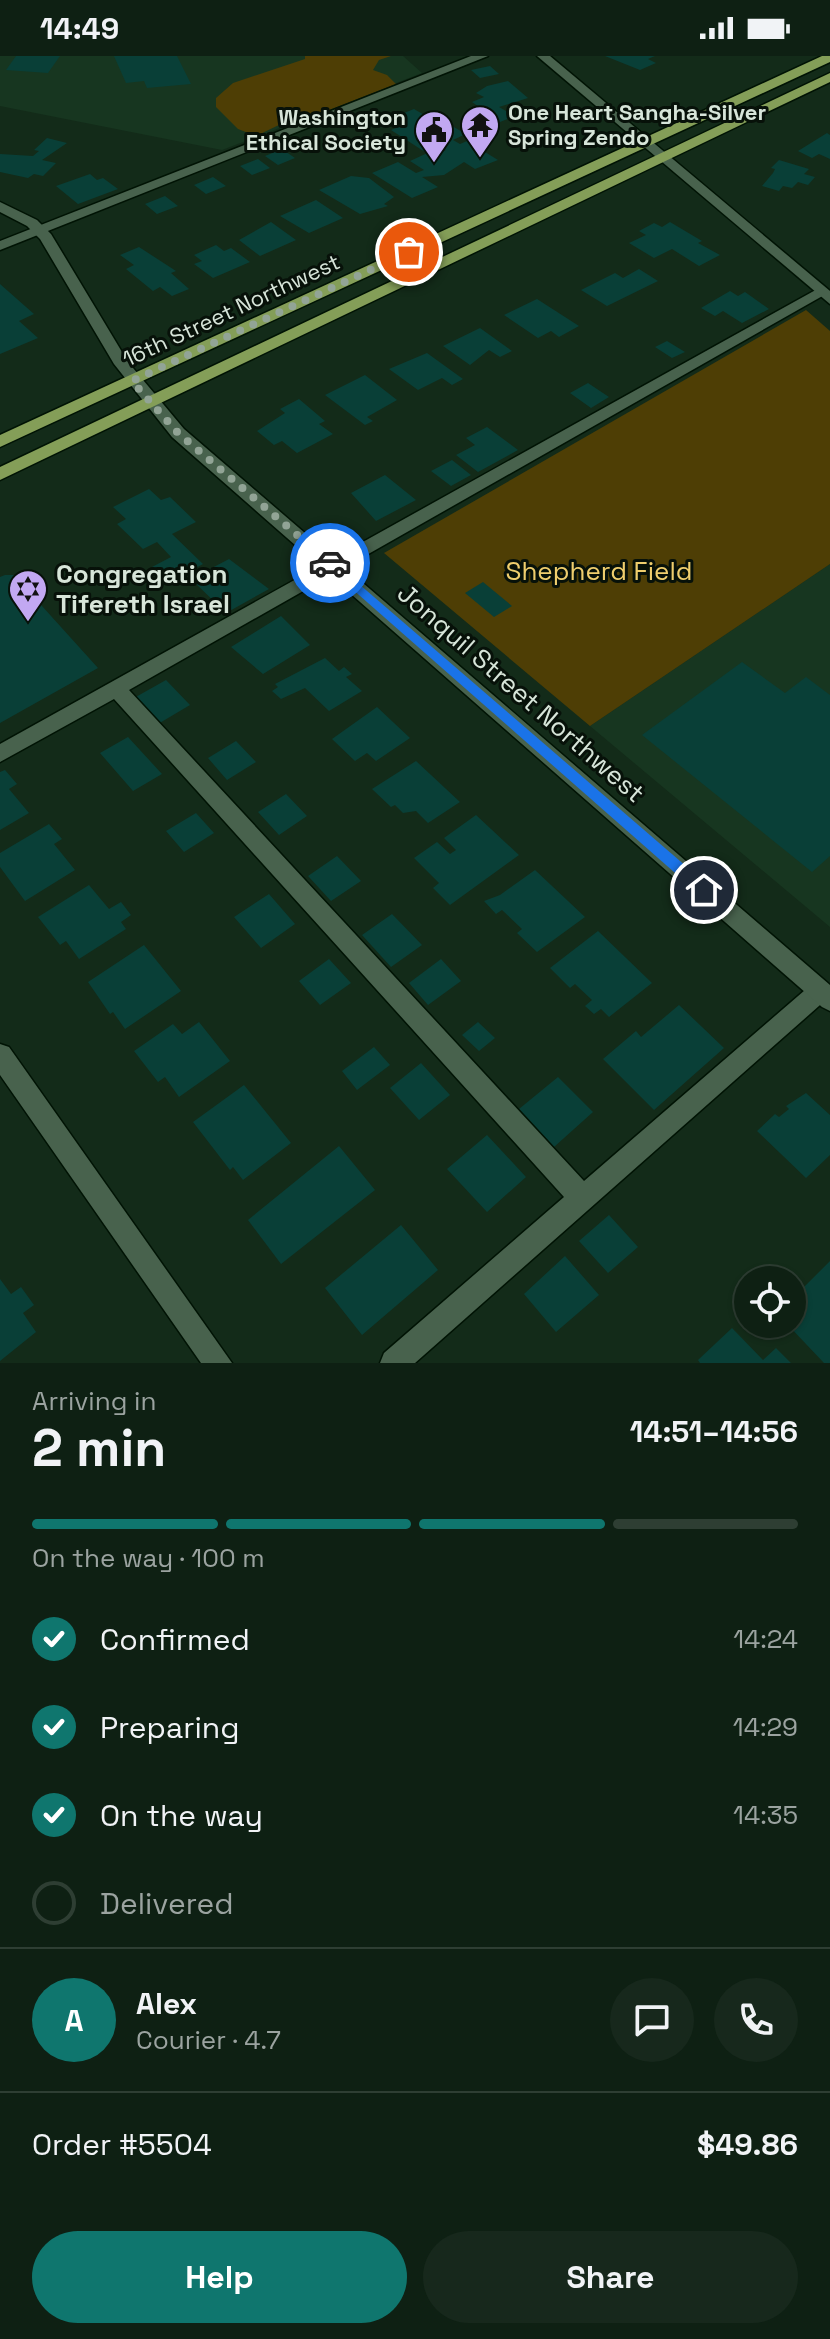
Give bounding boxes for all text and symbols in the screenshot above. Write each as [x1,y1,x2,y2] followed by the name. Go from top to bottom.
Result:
[40,9,119,48] text: 14:49
[508,98,767,151] place label: One Heart Sangha-Silver Spring Zendo
[246,103,406,156] place label: Washington Ethical Society
[459,104,501,159] temple icon: One Heart Sangha-Silver Spring Zendo
[413,109,455,164] public building icon: Washington Ethical Society
[375,218,443,286] pin
[387,230,431,274] icon: bag
[118,247,344,373] street label: 16th Street Northwest
[290,523,370,603] courier
[308,541,352,585] icon: car
[505,554,693,588] park label: Shepherd Field
[56,557,230,621] place label: Congregation Tifereth Israel
[7,568,49,623] synagogue icon: Congregation Tifereth Israel
[390,576,652,810] street label: Jonquil Street Northwest
[670,856,738,924] pin
[682,868,726,912] icon: home
[734,1266,806,1338] map controls
[734,1266,806,1338] button: locate
[32,1384,156,1418] text: Arriving in
[630,1412,798,1451] text: 14:51–14:56
[32,1415,166,1481] text: 2 min
[32,1541,265,1575] text: On the way · 100 m
[32,1617,76,1661] icon: check
[100,1620,250,1659] text: Confirmed
[733,1622,798,1656] text: 14:24
[32,1705,76,1749] icon: check
[100,1708,239,1747] text: Preparing
[733,1710,798,1744] text: 14:29
[32,1793,76,1837] icon: check
[100,1796,263,1835] text: On the way
[733,1798,798,1832] text: 14:35
[100,1884,234,1923] text: Delivered
[610,1978,694,2062] button: chat
[714,1978,798,2062] button: phone
[136,1984,197,2023] text: Alex
[64,2001,84,2040] text: A
[136,2023,281,2057] text: Courier · 4.7
[32,2125,212,2164] text: Order #5504
[697,2125,798,2164] text: $49.86
[32,2231,407,2323] button: Help
[423,2231,798,2323] button: Share

